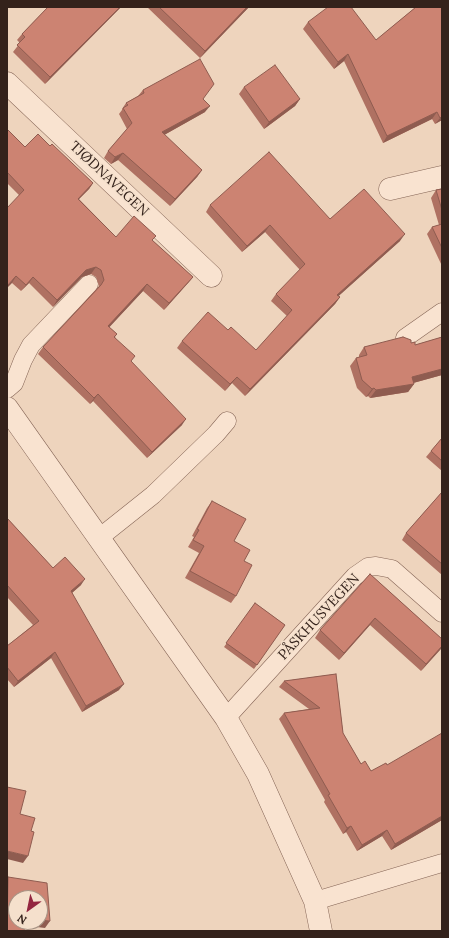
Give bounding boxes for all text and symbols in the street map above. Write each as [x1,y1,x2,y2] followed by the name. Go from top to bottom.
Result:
[66,138,152,220] street label: TJØDNAVEGEN
[275,570,363,664] street label: PÅSKHUSVEGEN
[8,890,48,930] north arrow
[15,911,29,927] text: N

